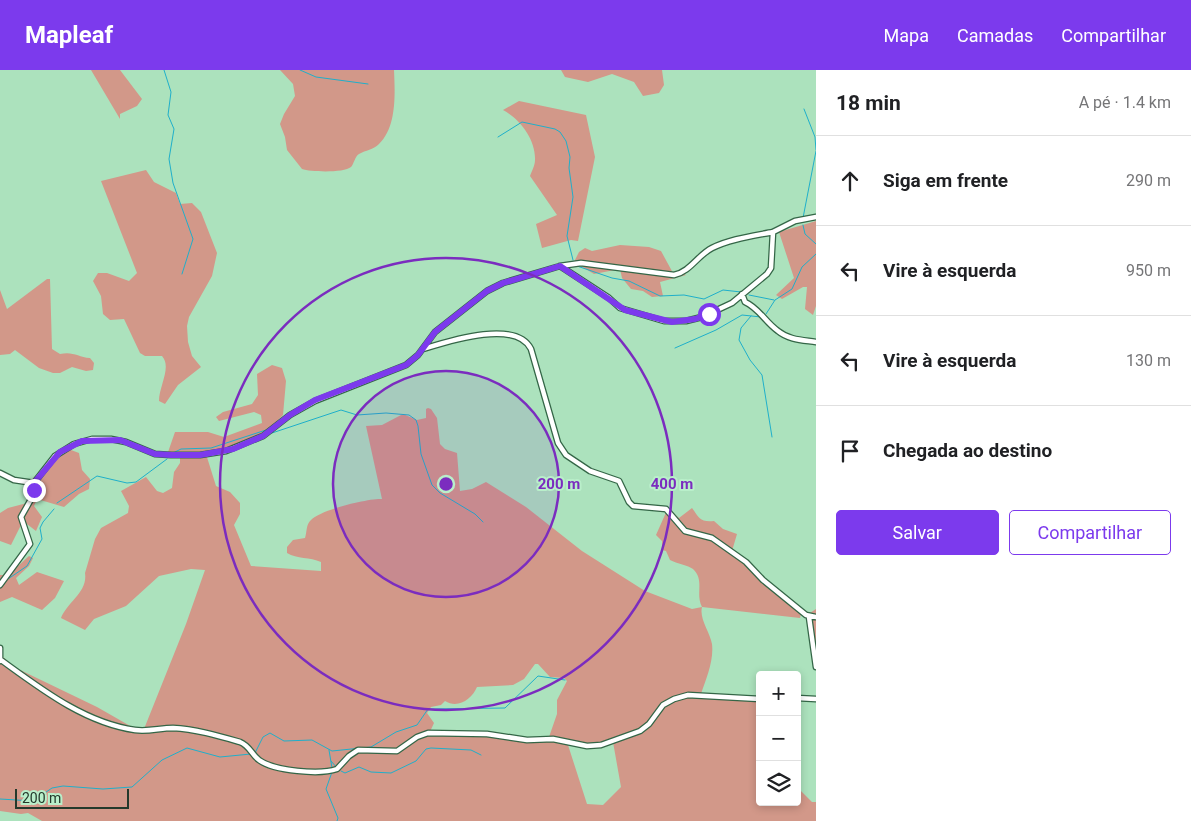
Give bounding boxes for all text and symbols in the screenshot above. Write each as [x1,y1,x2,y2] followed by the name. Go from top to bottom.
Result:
[25,21,113,49] text: Mapleaf
[884,25,929,46] text: Mapa
[957,25,1033,46] text: Camadas
[1061,25,1166,46] text: Compartilhar
[836,91,901,115] text: 18 min
[1079,93,1171,112] text: A pé · 1.4 km
[836,167,864,195] icon: ahead
[883,169,1008,192] text: Siga em frente
[1126,171,1171,190] text: 290 m
[836,257,864,285] icon: left
[883,259,1016,282] text: Vire à esquerda
[1126,261,1171,280] text: 950 m
[698,303,721,326] route start
[836,347,864,375] icon: left
[883,349,1016,372] text: Vire à esquerda
[1126,351,1171,370] text: 130 m
[836,437,864,465] icon: arrive
[883,439,1052,462] text: Chegada ao destino
[437,475,455,493] centre of rings
[538,475,580,493] text: 200 m
[651,475,693,493] text: 400 m
[23,479,46,502] route end
[836,510,999,555] button: Salvar
[1009,510,1171,555] button: Compartilhar
[756,671,801,806] map controls
[756,671,801,716] button: +
[756,716,801,761] button: −
[756,761,801,806] button: layers
[15,786,129,809] scale bar
[22,790,61,806] text: 200 m

